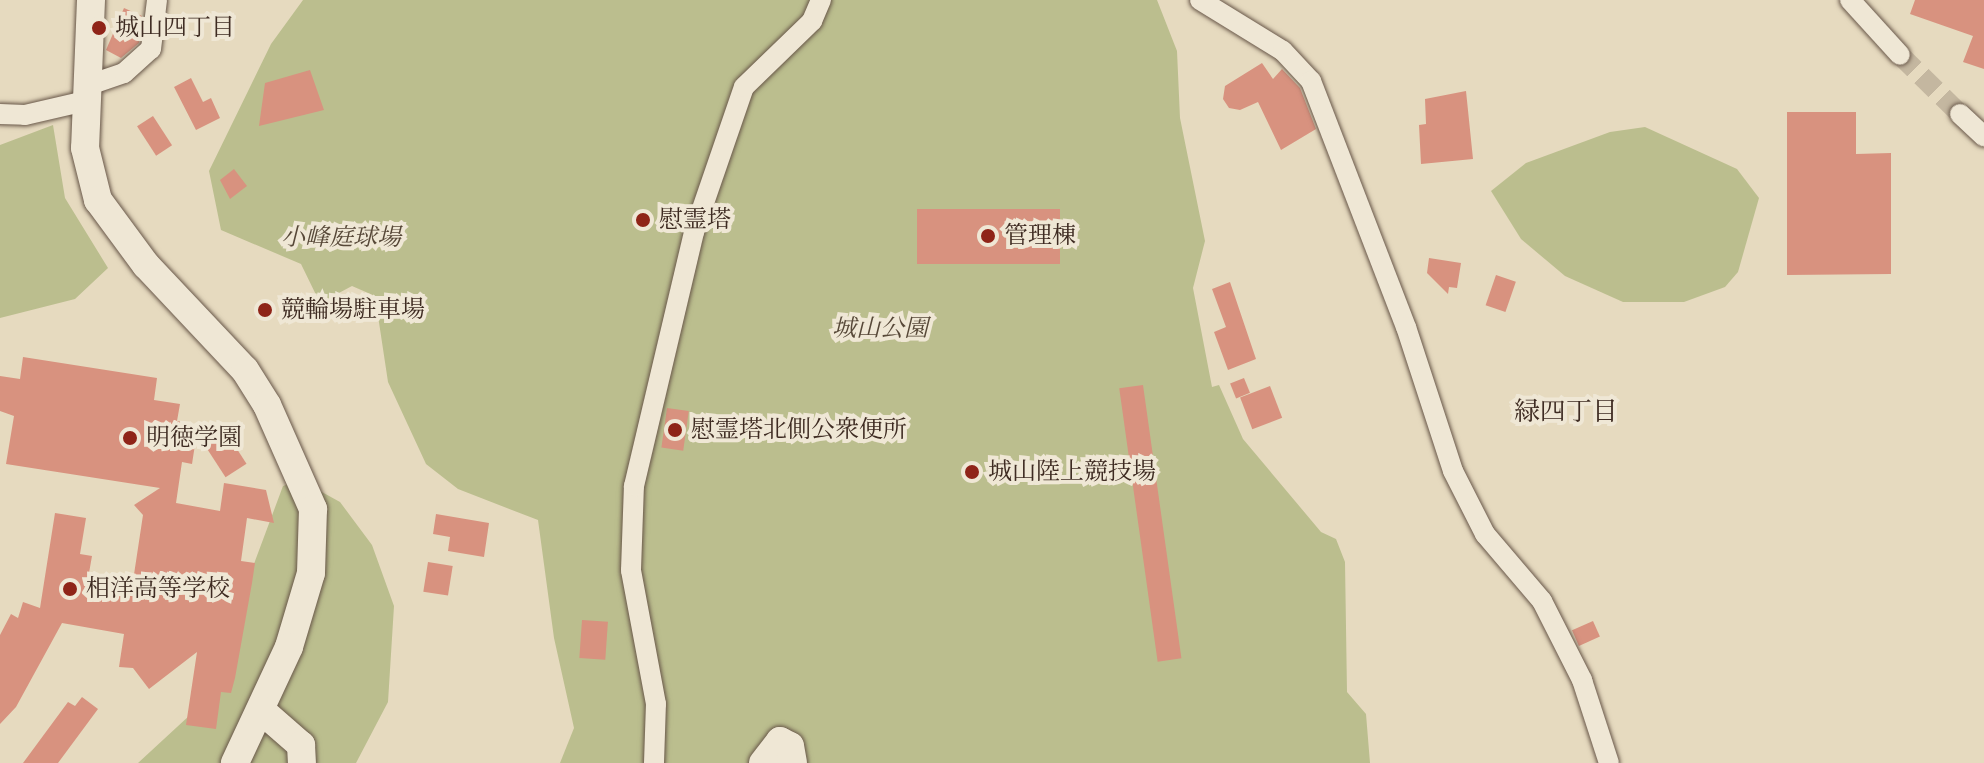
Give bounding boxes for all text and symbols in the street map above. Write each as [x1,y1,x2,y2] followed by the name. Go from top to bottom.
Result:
[115,14,235,42] place label: 城山四丁目
[90,19,108,37] marker: 城山四丁目
[659,206,731,234] place label: 慰霊塔
[634,211,652,229] marker: 慰霊塔
[1004,222,1076,250] place label: 管理棟
[281,224,401,252] park label: 小峰庭球場
[979,227,997,245] marker: 管理棟
[281,296,425,324] place label: 競輪場駐車場
[256,301,274,319] marker: 競輪場駐車場
[832,315,928,343] park label: 城山公園
[1514,396,1618,428] district label: 緑四丁目
[691,416,907,444] place label: 慰霊塔北側公衆便所
[666,421,684,439] marker: 慰霊塔北側公衆便所
[146,424,242,452] place label: 明徳学園
[121,429,139,447] marker: 明徳学園
[988,458,1156,486] place label: 城山陸上競技場
[963,463,981,481] marker: 城山陸上競技場
[86,575,230,603] place label: 相洋高等学校
[61,580,79,598] marker: 相洋高等学校

